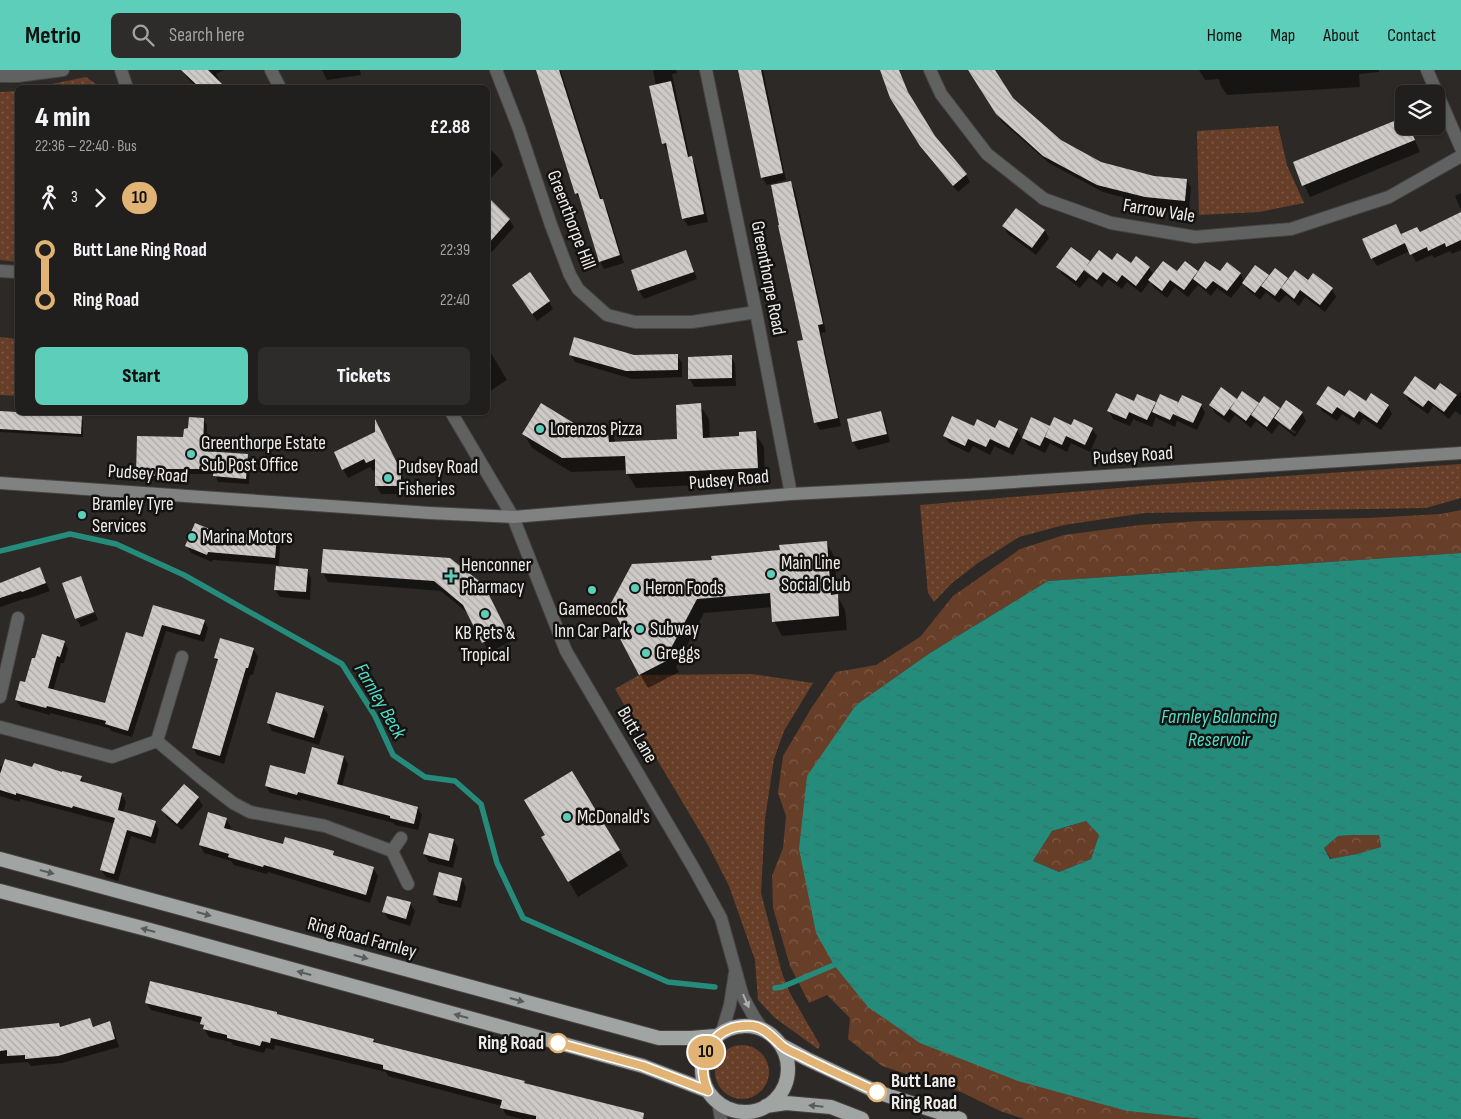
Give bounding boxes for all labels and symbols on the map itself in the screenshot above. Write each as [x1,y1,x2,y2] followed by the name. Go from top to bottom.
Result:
[542,167,600,273] street label: Greenthorpe Hill
[1121,194,1197,228] street label: Farrow Vale
[746,219,790,337] street label: Greenthorpe Road
[550,418,642,441] place label: Lorenzos Pizza
[534,423,546,435] marker: Lorenzos Pizza
[201,432,326,477] place label: Greenthorpe Estate Sub Post Office
[1092,442,1174,470] street label: Pudsey Road
[185,448,197,460] marker: Greenthorpe Estate Sub Post Office
[398,456,478,501] place label: Pudsey Road Fisheries
[107,460,189,488] street label: Pudsey Road
[688,465,770,495] street label: Pudsey Road
[382,472,394,484] marker: Pudsey Road Fisheries
[92,493,174,538] place label: Bramley Tyre Services
[76,509,88,521] marker: Bramley Tyre Services
[202,526,293,549] place label: Marina Motors
[186,531,198,543] marker: Marina Motors
[781,552,851,597] place label: Main Line Social Club
[461,554,532,599] place label: Henconner Pharmacy
[765,568,777,580] marker: Main Line Social Club
[445,570,457,582] marker: Henconner Pharmacy
[645,577,724,600] place label: Heron Foods
[629,582,641,594] marker: Heron Foods
[586,584,598,596] marker: Gamecock Inn Car Park
[554,598,631,643] place label: Gamecock Inn Car Park
[479,608,491,620] marker: KB Pets & Tropical
[650,618,699,641] place label: Subway
[455,622,516,667] place label: KB Pets & Tropical
[634,623,646,635] marker: Subway
[656,642,700,665] place label: Greggs
[640,647,652,659] marker: Greggs
[349,659,411,743] water label: Farnley Beck
[612,703,662,767] street label: Butt Lane
[1161,705,1277,752] water label: Farnley Balancing Reservoir
[577,806,650,829] place label: McDonald's
[561,811,573,823] marker: McDonald's
[40,868,55,876] one-way arrow
[196,911,211,919] one-way arrow
[305,912,420,964] street label: Ring Road Farnley
[140,925,155,933] one-way arrow
[353,953,368,961] one-way arrow
[297,969,312,977] one-way arrow
[742,994,750,1008] one-way arrow
[510,996,525,1004] one-way arrow
[453,1012,468,1020] one-way arrow
[478,1032,544,1055] place label: Ring Road
[548,1033,568,1053] marker: Ring Road
[684,1036,728,1068] line badge: 10
[891,1070,957,1115] place label: Butt Lane Ring Road
[867,1082,887,1102] marker: Butt Lane Ring Road
[808,1102,824,1110] one-way arrow

